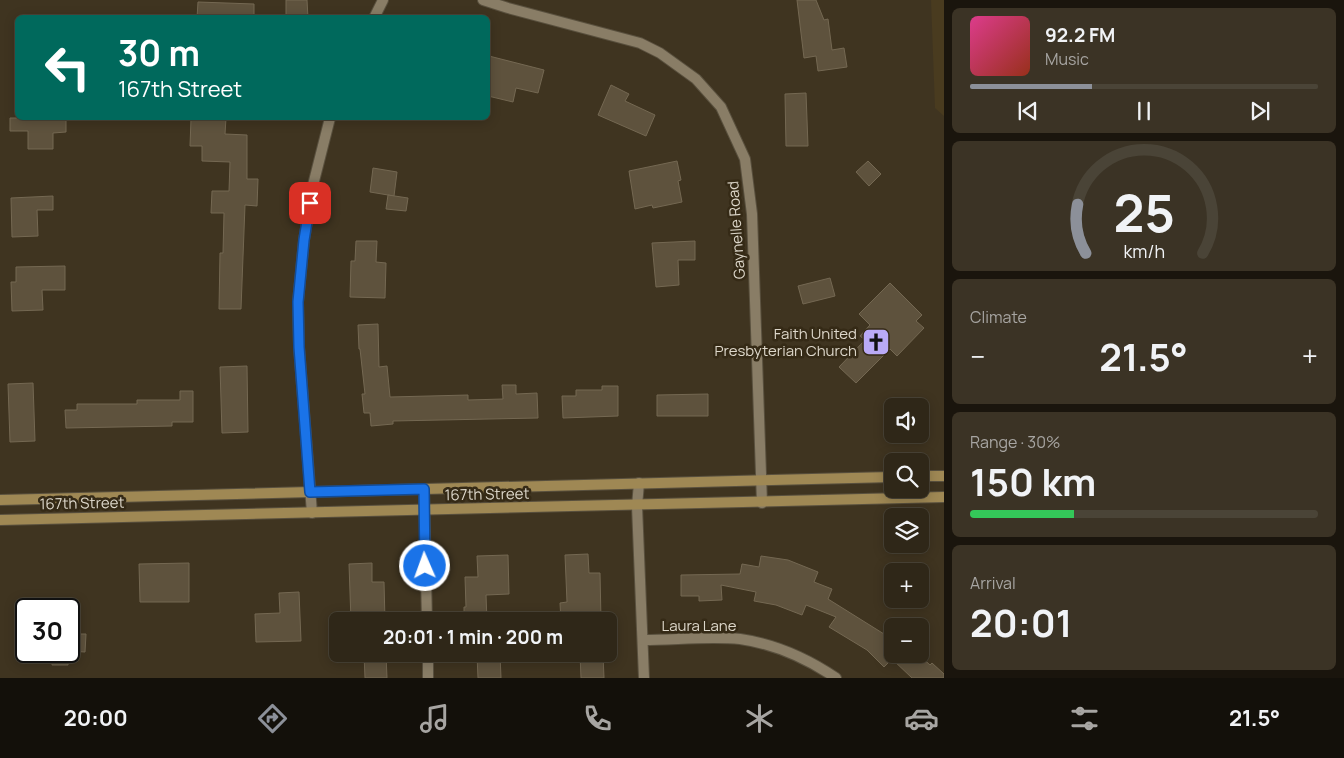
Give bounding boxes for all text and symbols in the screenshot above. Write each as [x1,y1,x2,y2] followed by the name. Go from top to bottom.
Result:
[1045,22,1115,48] text: 92.2 FM
[118,29,200,77] text: 30 m
[35,35,100,100] icon: left
[1045,48,1089,70] text: Music
[118,74,242,104] text: 167th Street
[1014,97,1042,125] icon: previous
[1130,97,1158,125] icon: pause
[1246,97,1274,125] icon: next
[1113,177,1175,248] text: 25
[722,180,750,280] street label: Gaynelle Road
[289,182,331,224] pin
[296,189,324,217] icon: arrive
[1123,239,1165,263] text: km/h
[970,306,1027,328] text: Climate
[714,323,857,361] place label: Faith United Presbyterian Church
[861,327,891,357] church icon: Faith United Presbyterian Church
[1099,330,1188,382] text: 21.5°
[970,337,985,375] text: −
[1302,337,1318,375] text: +
[884,398,929,663] map controls
[884,398,929,443] button: sound
[970,431,1060,453] text: Range · 30%
[884,453,929,498] button: search
[970,455,1096,507] text: 150 km
[444,483,530,505] street label: 167th Street
[39,492,125,514] street label: 167th Street
[884,508,929,553] button: layers
[398,539,450,591] position arrow
[884,563,929,608] button: +
[970,572,1016,594] text: Arrival
[970,596,1072,648] text: 20:01
[15,598,80,663] speed limit sign: 30
[662,615,737,636] street label: Laura Lane
[884,618,929,663] button: −
[383,624,563,650] text: 20:01 · 1 min · 200 m
[255,701,290,736] icon: directions
[417,701,452,736] icon: music
[580,701,615,736] icon: phone
[742,701,777,736] icon: climate
[904,701,939,736] icon: car
[1067,701,1102,736] icon: filters
[64,703,128,733] text: 20:00
[1229,703,1280,733] text: 21.5°

